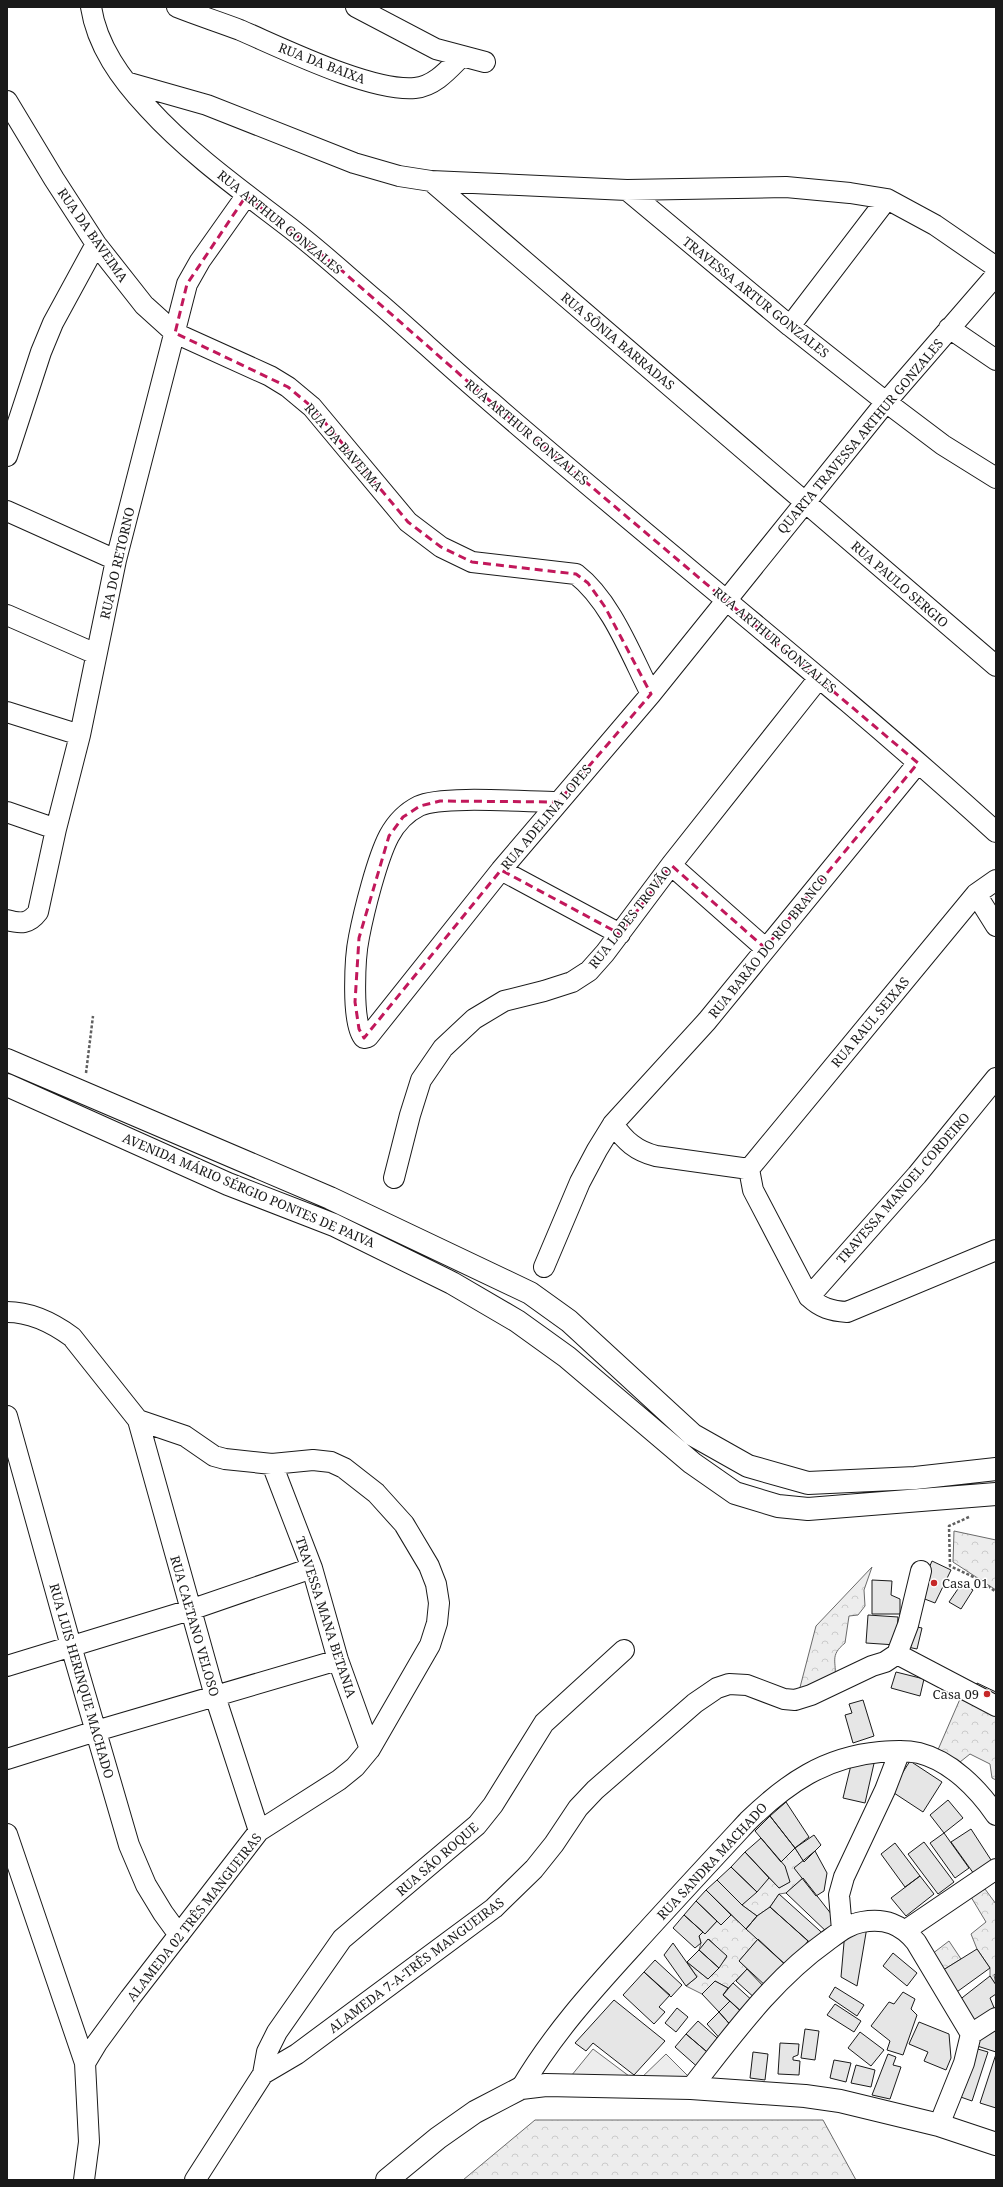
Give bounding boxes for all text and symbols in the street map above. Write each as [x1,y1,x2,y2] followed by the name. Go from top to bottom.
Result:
[276,38,369,88] street label: RUA DA BAIXA
[214,166,346,278] street label: RUA ARTHUR GONZALES
[54,184,133,286] street label: RUA DA BAVEIMA
[679,232,833,362] street label: TRAVESSA ARTUR GONZALES
[557,288,679,394] street label: RUA SÔNIA BARRADAS
[773,335,947,537] street label: QUARTA TRAVESSA ARTHUR GONZALES
[461,375,593,489] street label: RUA ARTHUR GONZALES
[301,399,388,495] street label: RUA DA BAVEIMA
[95,505,139,621] street label: RUA DO RETORNO
[847,537,953,631] street label: RUA PAULO SERGIO
[709,583,841,697] street label: RUA ARTHUR GONZALES
[496,760,596,874] street label: RUA ADELINA LOPES
[584,862,676,972] street label: RUA LOPES TROVÃO
[704,870,832,1022] street label: RUA BARÃO DO RIO BRANCO
[827,973,913,1071] street label: RUA RAUL SEIXAS
[832,1109,974,1267] street label: TRAVESSA MANOEL CORDEIRO
[120,1128,379,1252] street label: AVENIDA MÁRIO SÉRGIO PONTES DE PAIVA
[291,1534,361,1701] street label: TRAVESSA MANA BETANIA
[166,1553,224,1699] street label: RUA CAETANO VELOSO
[942,1574,988,1592] place label: Casa 01
[929,1578,939,1588] marker: Casa 01
[45,1581,119,1781] street label: RUA LUIS HERINQUE MACHADO
[933,1685,979,1703] place label: Casa 09
[982,1689,992,1699] marker: Casa 09
[653,1799,771,1923] street label: RUA SANDRA MACHADO
[392,1818,482,1900] street label: RUA SÃO ROQUE
[123,1829,265,2005] street label: ALAMEDA 02 TRÊS MANGUEIRAS
[325,1893,507,2037] street label: ALAMEDA 7-A-TRÊS MANGUEIRAS

